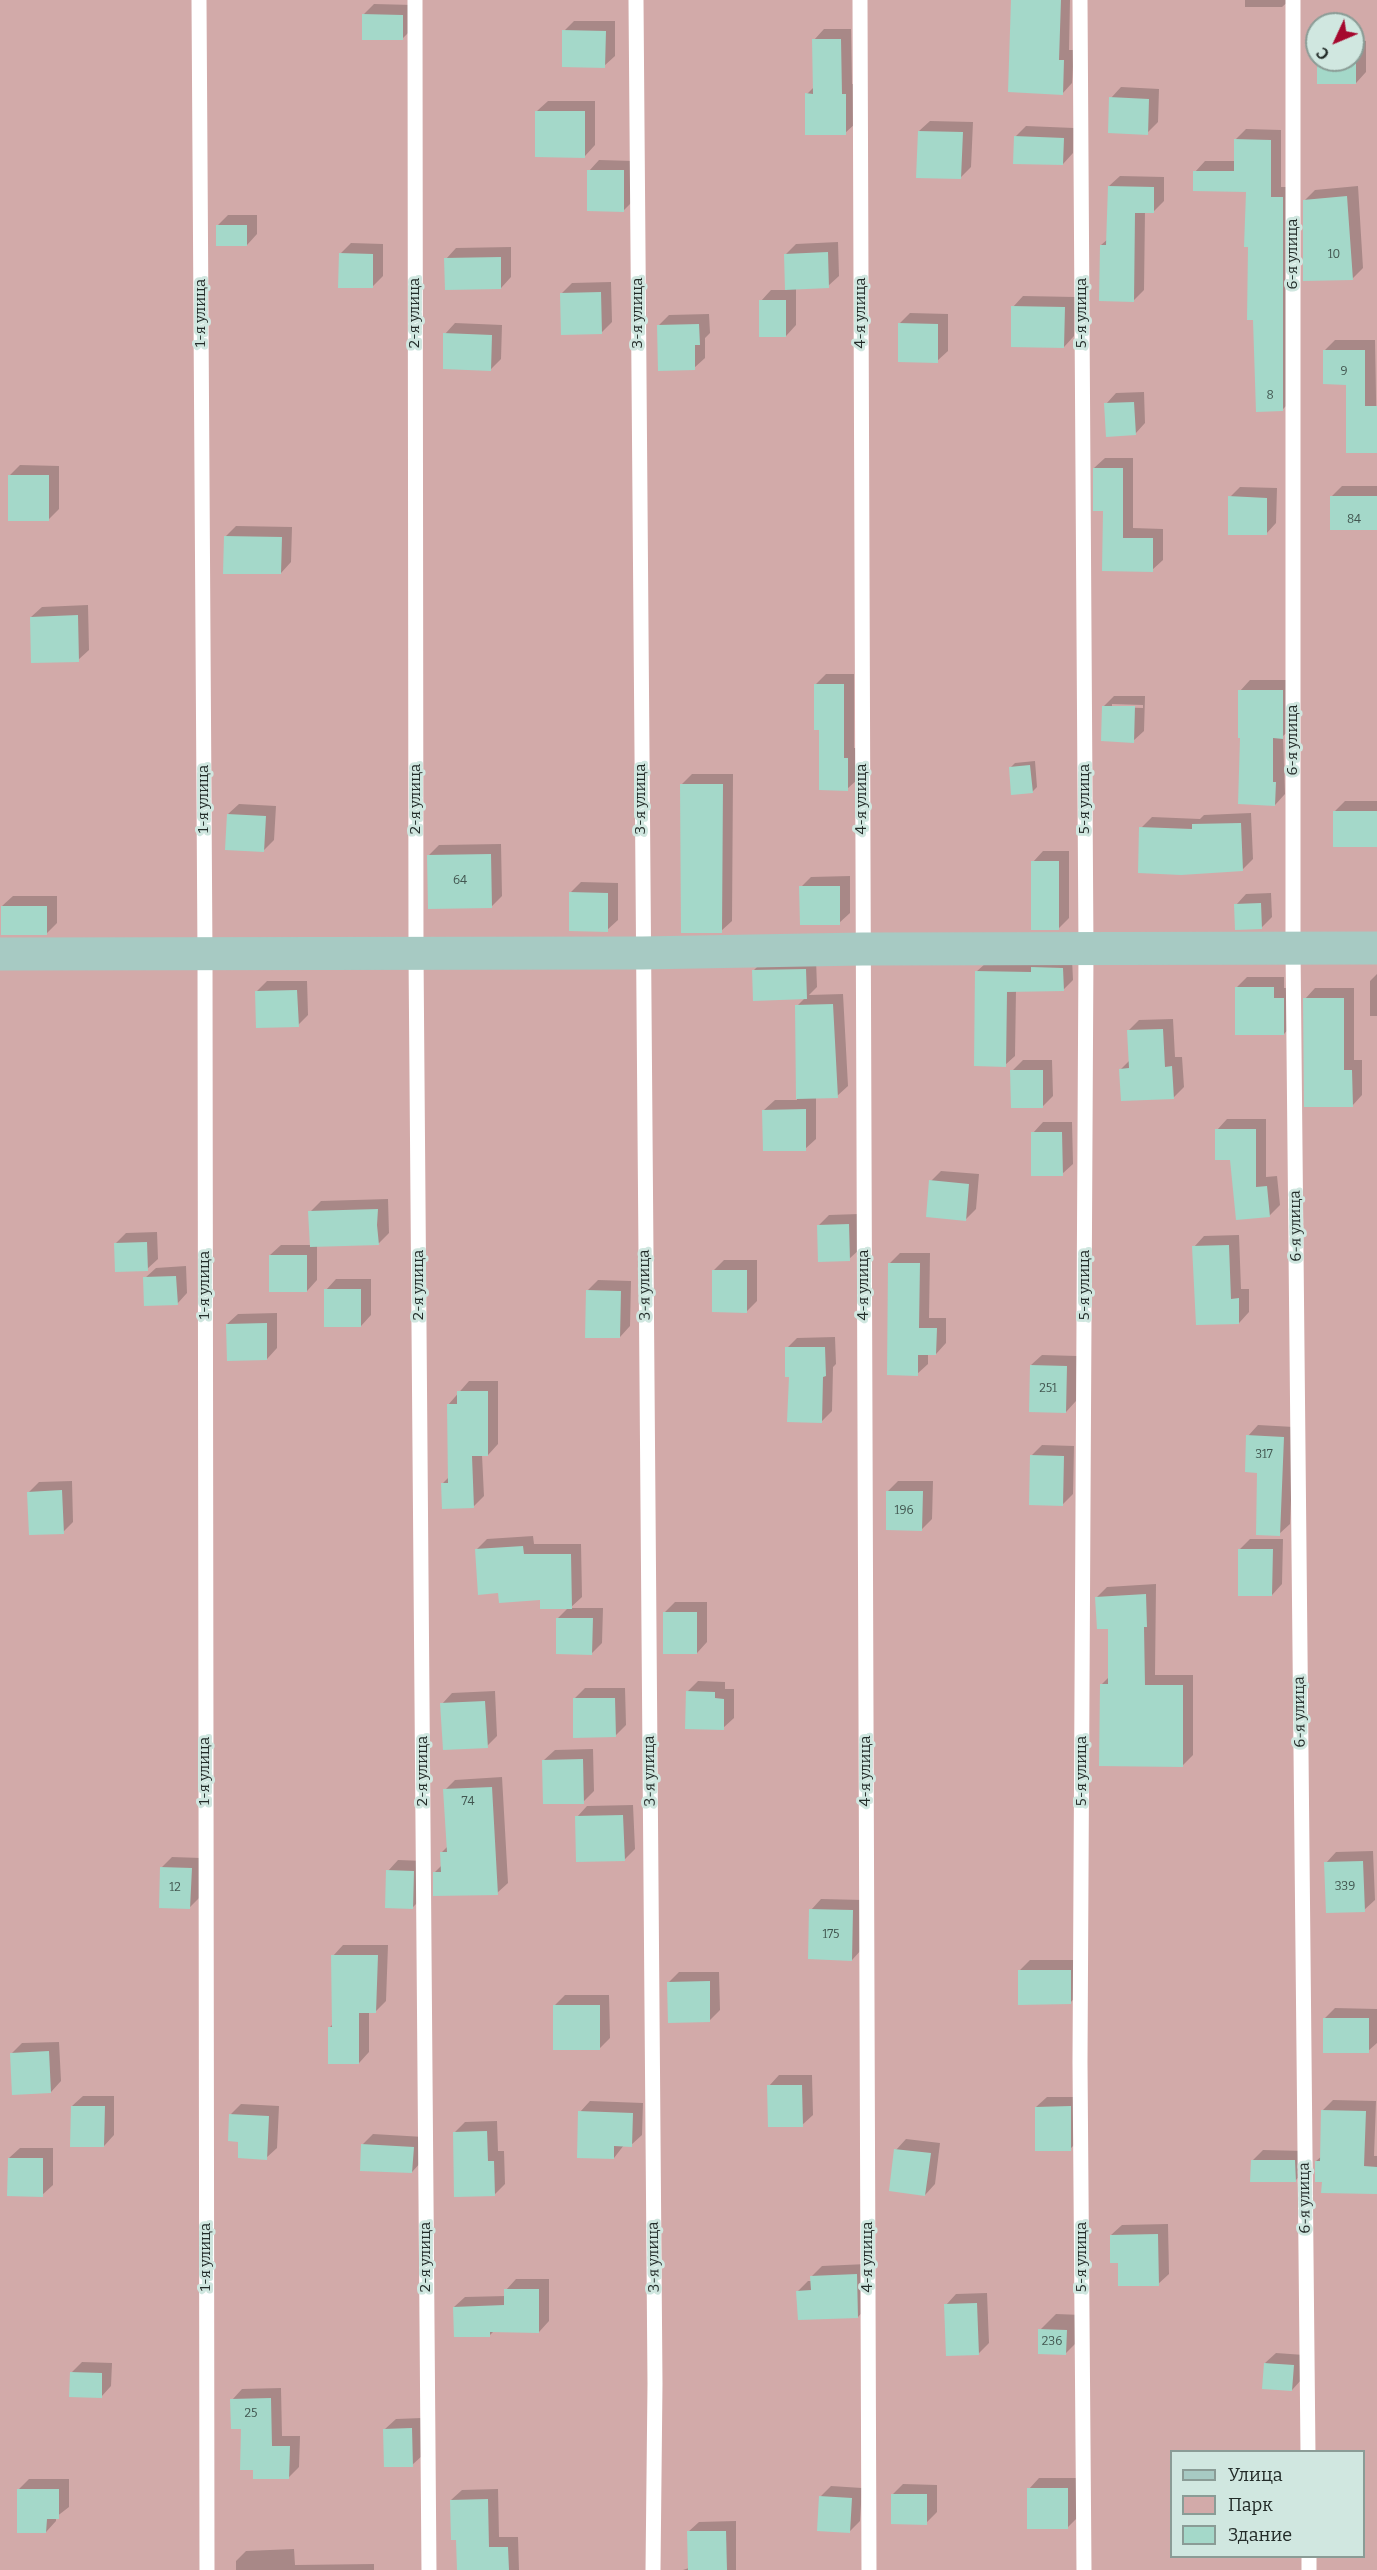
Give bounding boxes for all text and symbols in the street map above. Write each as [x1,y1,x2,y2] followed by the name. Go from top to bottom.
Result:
[1305,12,1365,72] north arrow
[1313,43,1333,64] text: С
[1284,218,1302,290] street label: 6-я улица
[1328,248,1340,262] house number: 10
[852,277,870,349] street label: 4-я улица
[406,278,424,348] street label: 2-я улица
[629,278,647,348] street label: 3-я улица
[1073,278,1091,348] street label: 5-я улица
[192,279,210,347] street label: 1-я улица
[1340,365,1348,379] house number: 9
[1266,389,1274,403] house number: 8
[1347,513,1361,527] house number: 84
[1284,704,1302,776] street label: 6-я улица
[853,763,871,835] street label: 4-я улица
[407,764,425,834] street label: 2-я улица
[632,764,650,834] street label: 3-я улица
[1076,764,1094,834] street label: 5-я улица
[195,765,213,833] street label: 1-я улица
[453,874,467,888] house number: 64
[1286,1190,1306,1262] street label: 6-я улица
[635,1249,655,1321] street label: 3-я улица
[855,1249,873,1321] street label: 4-я улица
[410,1250,428,1320] street label: 2-я улица
[1076,1250,1094,1320] street label: 5-я улица
[196,1251,214,1319] street label: 1-я улица
[1039,1382,1057,1396] house number: 251
[1255,1448,1273,1462] house number: 317
[895,1504,913,1518] house number: 196
[1290,1676,1310,1748] street label: 6-я улица
[640,1735,660,1807] street label: 3-я улица
[857,1735,875,1807] street label: 4-я улица
[414,1736,432,1806] street label: 2-я улица
[1073,1736,1091,1806] street label: 5-я улица
[196,1737,214,1805] street label: 1-я улица
[462,1795,474,1809] house number: 74
[1335,1880,1355,1894] house number: 339
[169,1881,181,1895] house number: 12
[823,1928,839,1942] house number: 175
[1295,2162,1315,2234] street label: 6-я улица
[644,2221,664,2293] street label: 3-я улица
[859,2221,877,2293] street label: 4-я улица
[417,2222,435,2292] street label: 2-я улица
[1073,2222,1091,2292] street label: 5-я улица
[197,2223,215,2291] street label: 1-я улица
[1042,2335,1062,2349] house number: 236
[245,2407,257,2421] house number: 25
[1170,2450,1365,2558] legend
[1228,2464,1283,2486] text: Улица
[1228,2494,1273,2516] text: Парк
[1228,2524,1292,2546] text: Здание

